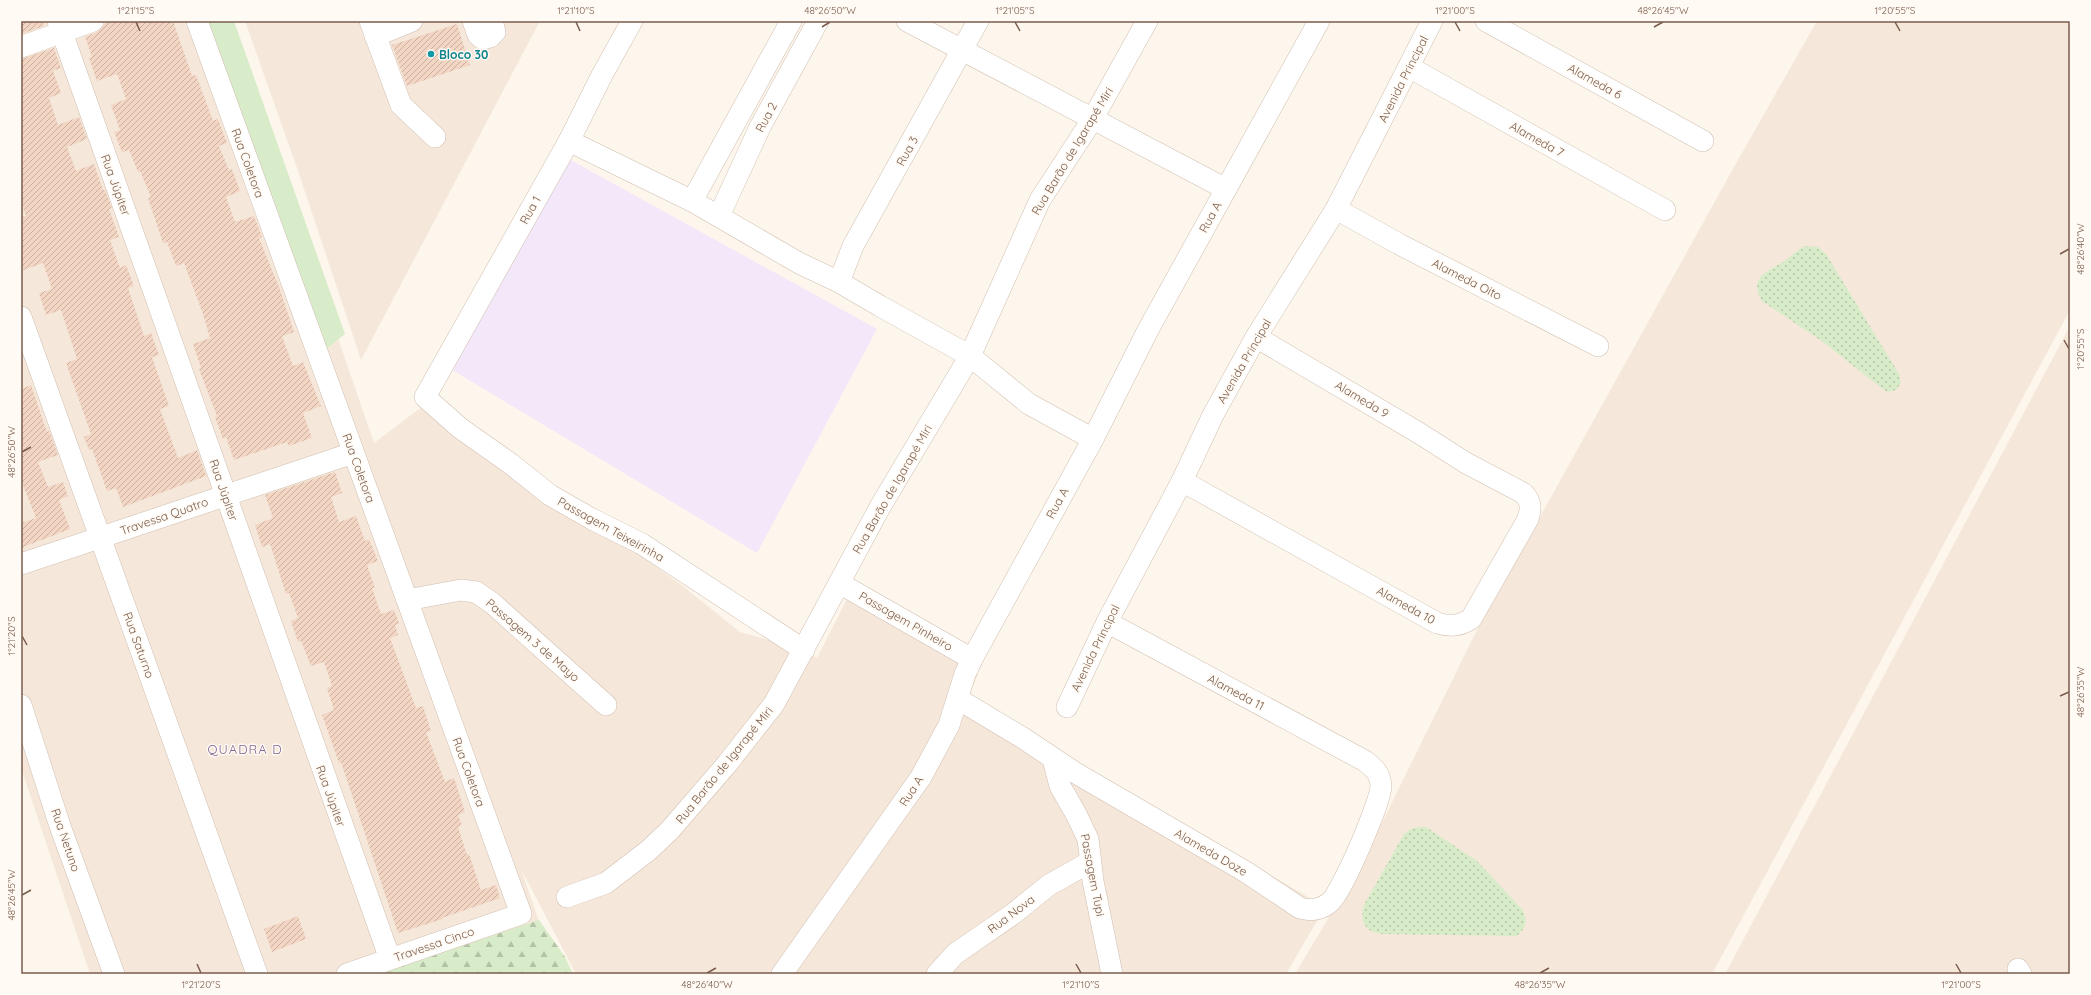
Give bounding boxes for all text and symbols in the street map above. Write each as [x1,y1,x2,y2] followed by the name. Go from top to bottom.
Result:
[118,4,155,17] text: 1°21'15"S
[557,4,595,17] text: 1°21'10"S
[804,4,856,17] text: 48°26'50"W
[995,4,1035,17] text: 1°21'05"S
[1435,4,1475,17] text: 1°21'00"S
[1637,4,1689,17] text: 48°26'45"W
[1875,4,1916,17] text: 1°20'55"S
[1375,33,1431,125] street label: Avenida Principal
[439,47,488,62] place label: Bloco 30
[426,49,436,59] marker: Bloco 30
[1565,60,1625,102] street label: Alameda 6
[1028,84,1116,218] street label: Rua Barão de Igarapé Miri
[752,99,780,135] street label: Rua 2
[1507,118,1567,160] street label: Alameda 7
[229,126,267,200] street label: Rua Coletora
[893,134,921,168] street label: Rua 3
[98,152,134,218] street label: Rua Júpiter
[516,193,544,227] street label: Rua 1
[1195,199,1225,235] street label: Rua A
[2074,223,2087,275] text: 48°26'40"W
[1430,255,1504,303] street label: Alameda Oito
[1214,316,1274,406] street label: Avenida Principal
[2074,328,2087,369] text: 1°20'55"S
[1332,377,1392,421] street label: Alameda 9
[849,422,935,556] street label: Rua Barão de Igarapé Miri
[5,426,18,478] text: 48°26'50"W
[340,431,378,505] street label: Rua Coletora
[206,457,242,523] street label: Rua Júpiter
[1042,485,1072,521] street label: Rua A
[555,493,667,565] street label: Passagem Teixeirinha
[118,494,210,538] street label: Travessa Quatro
[1374,583,1438,627] street label: Alameda 10
[856,588,956,654] street label: Passagem Pinheiro
[483,595,583,685] street label: Passagem 3 de Mayo
[1067,602,1123,694] street label: Avenida Principal
[120,610,158,680] street label: Rua Saturno
[5,616,18,656] text: 1°21'20"S
[2074,666,2087,718] text: 48°26'35"W
[1205,671,1267,713] street label: Alameda 11
[672,703,776,827] street label: Rua Barão de Igarapé Miri
[450,735,488,809] street label: Rua Coletora
[208,741,283,757] district label: QUADRA D
[313,763,349,829] street label: Rua Júpiter
[896,773,926,809] street label: Rua A
[48,806,84,874] street label: Rua Netuno
[1172,825,1250,879] street label: Alameda Doze
[1078,832,1108,918] street label: Passagem Tupi
[5,869,18,921] text: 48°26'45"W
[985,892,1037,936] street label: Rua Nova
[392,923,476,965] street label: Travessa Cinco
[181,978,221,991] text: 1°21'20"S
[681,978,733,991] text: 48°26'40"W
[1062,978,1100,991] text: 1°21'10"S
[1514,978,1566,991] text: 48°26'35"W
[1941,978,1981,991] text: 1°21'00"S

